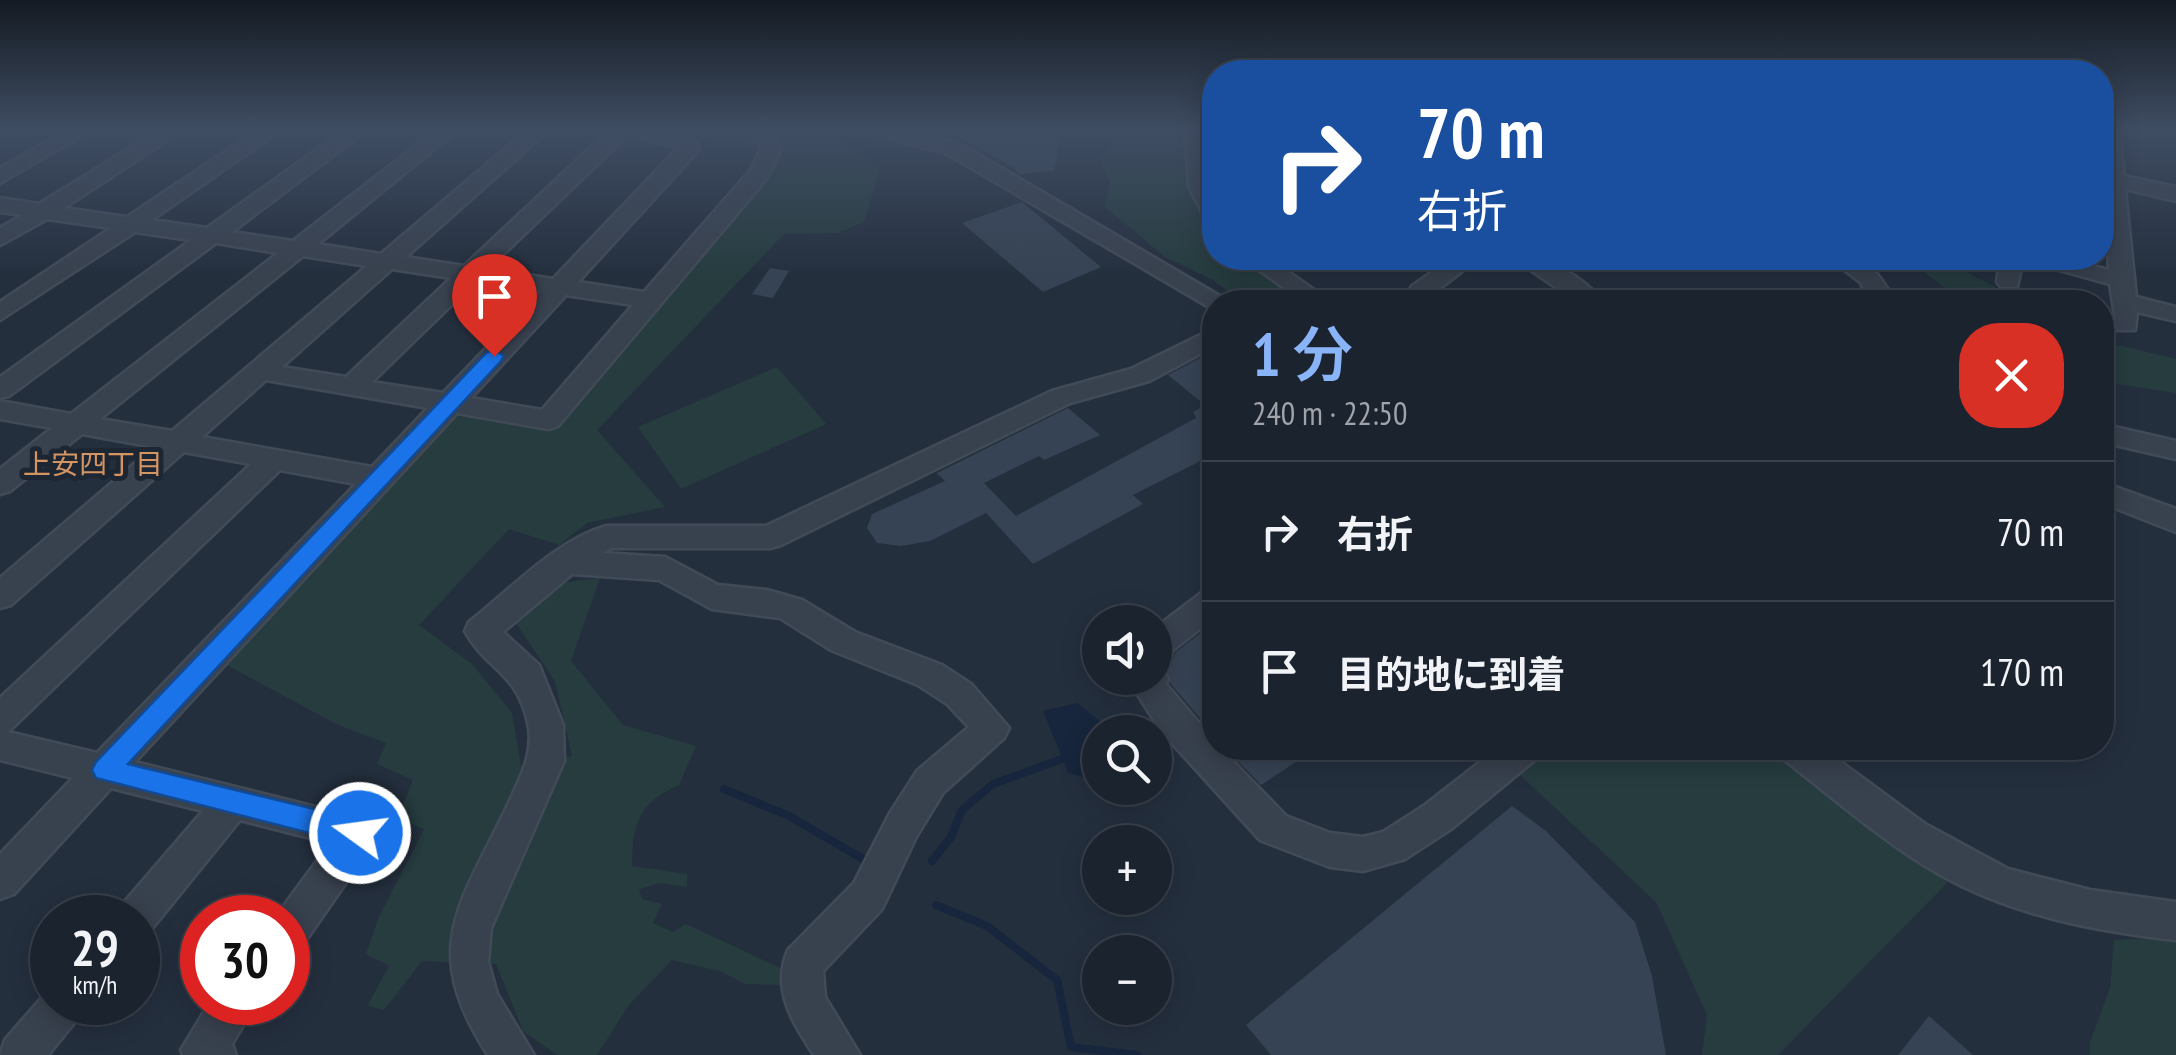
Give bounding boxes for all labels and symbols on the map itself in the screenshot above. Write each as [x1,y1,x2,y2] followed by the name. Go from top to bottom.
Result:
[452,254,537,357] pin
[23,445,163,482] district label: 上安四丁目
[308,781,412,885] position arrow
[180,895,310,1025] speed limit sign: 30

